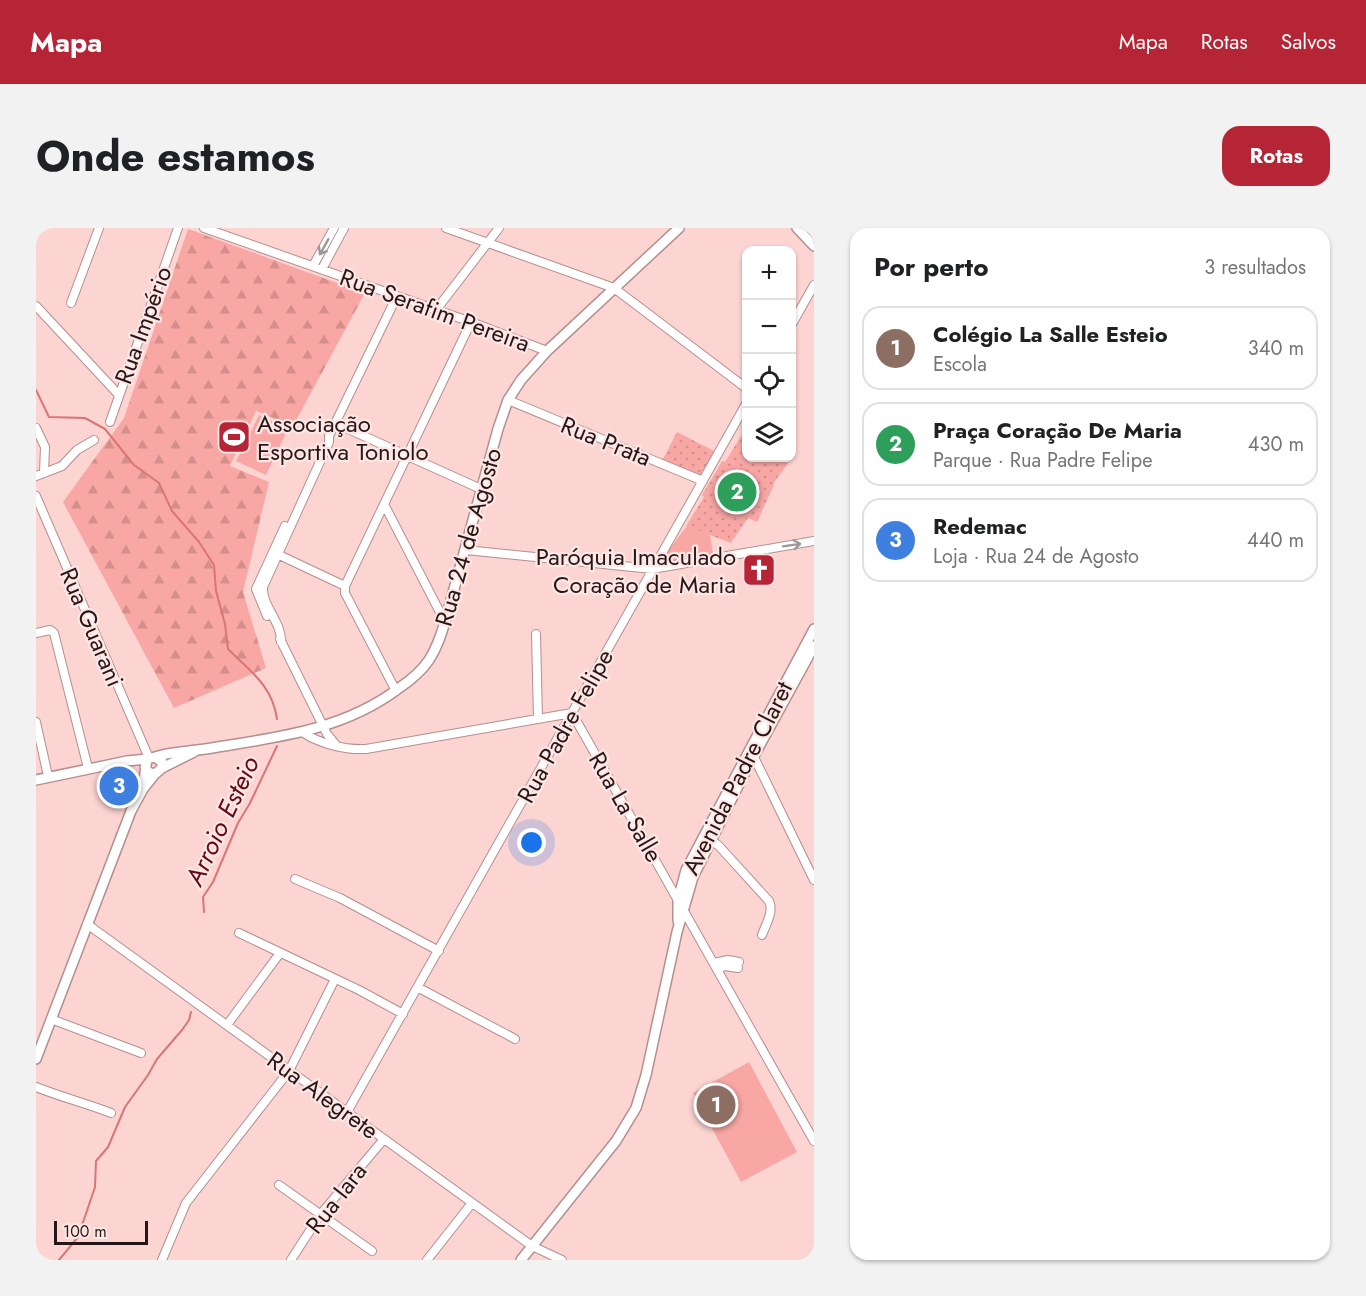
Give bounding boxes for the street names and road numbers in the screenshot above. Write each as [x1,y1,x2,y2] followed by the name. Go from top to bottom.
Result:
[335,259,535,361] street label: Rua Serafim Pereira
[106,261,180,389] street label: Rua Império
[556,407,656,475] street label: Rua Prata
[426,444,510,630] street label: Rua 24 de Agosto
[51,562,133,692] street label: Rua Guarani
[508,643,622,809] street label: Rua Padre Felipe
[673,675,801,881] street label: Avenida Padre Claret
[580,745,672,869] street label: Rua La Salle
[260,1042,386,1148] street label: Rua Alegrete
[297,1155,375,1241] street label: Rua Iara

